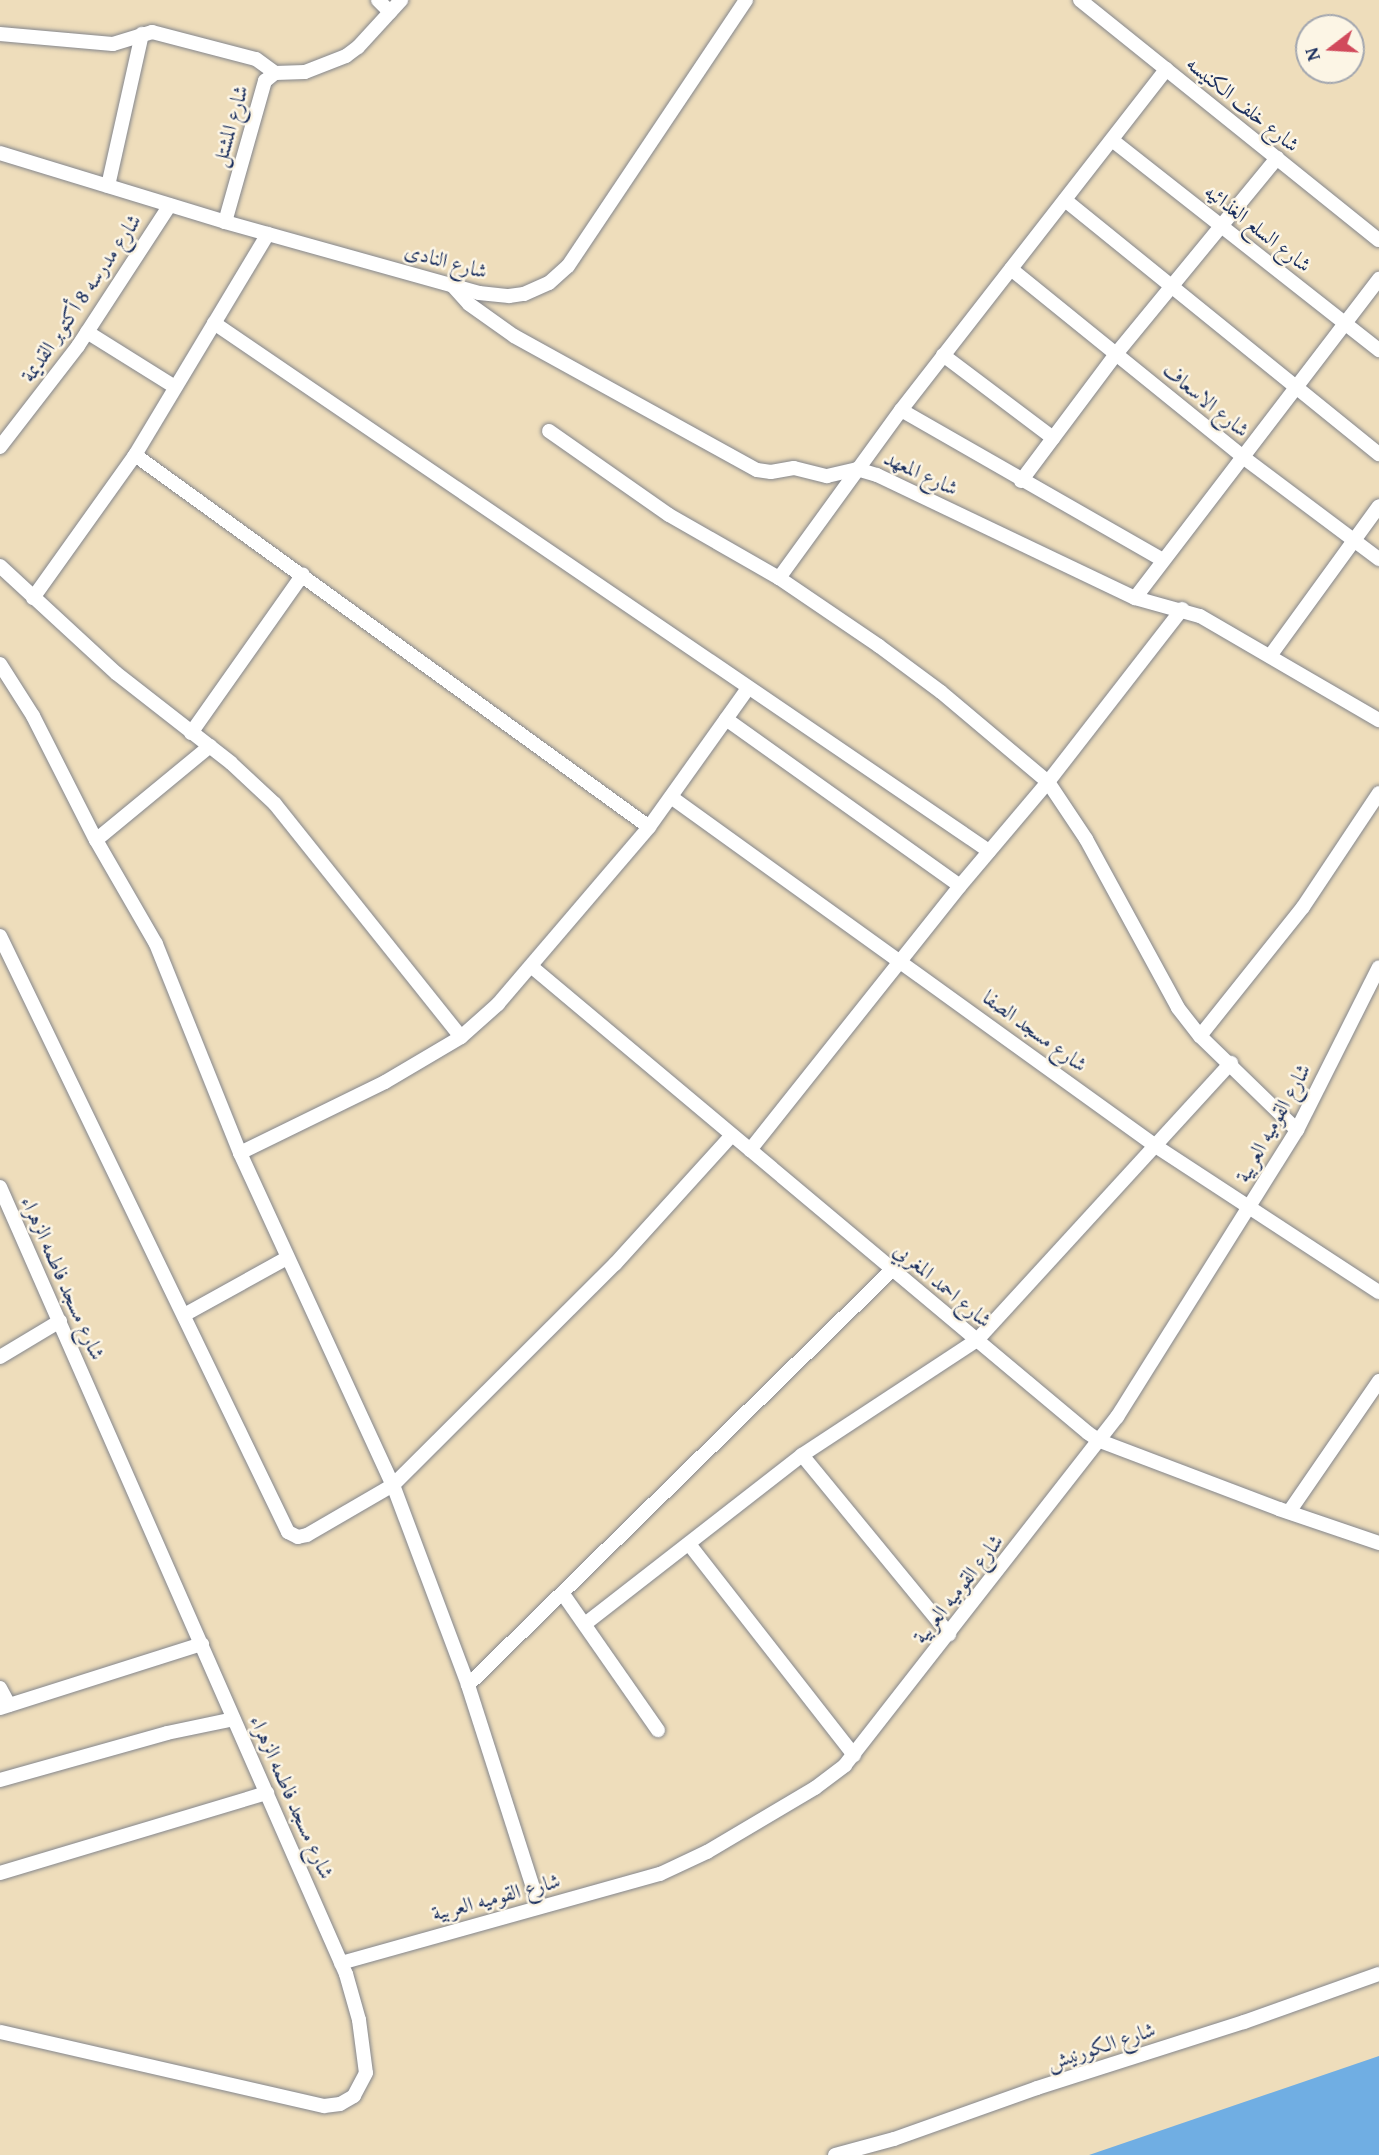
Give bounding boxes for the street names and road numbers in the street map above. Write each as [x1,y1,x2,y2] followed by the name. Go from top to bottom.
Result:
[1181,51,1305,157] street label: شارع خلف الكنيسه
[206,82,254,170] street label: شارع المشتل
[1200,178,1316,278] street label: شارع السلع الغذائيه
[15,209,147,387] street label: شارع مدرسه 8 أكتوبر القديمة
[402,238,490,284] street label: شارع النادى
[1158,357,1254,443] street label: شارع الاسعاف
[880,445,962,501] street label: شارع المعهد
[978,985,1092,1077] street label: شارع مسجد الصفا
[1230,1059,1316,1187] street label: شارع القوميه العربية
[16,1192,110,1364] street label: شارع مسجد فاطمه الزهراء
[889,1237,997,1333] street label: شارع احمد المغربي
[907,1529,1009,1649] street label: شارع القوميه العربية
[245,1711,339,1883] street label: شارع مسجد فاطمه الزهراء
[429,1868,563,1926] street label: شارع القوميه العربية
[1044,2017,1158,2075] street label: شارع الكورنيش

